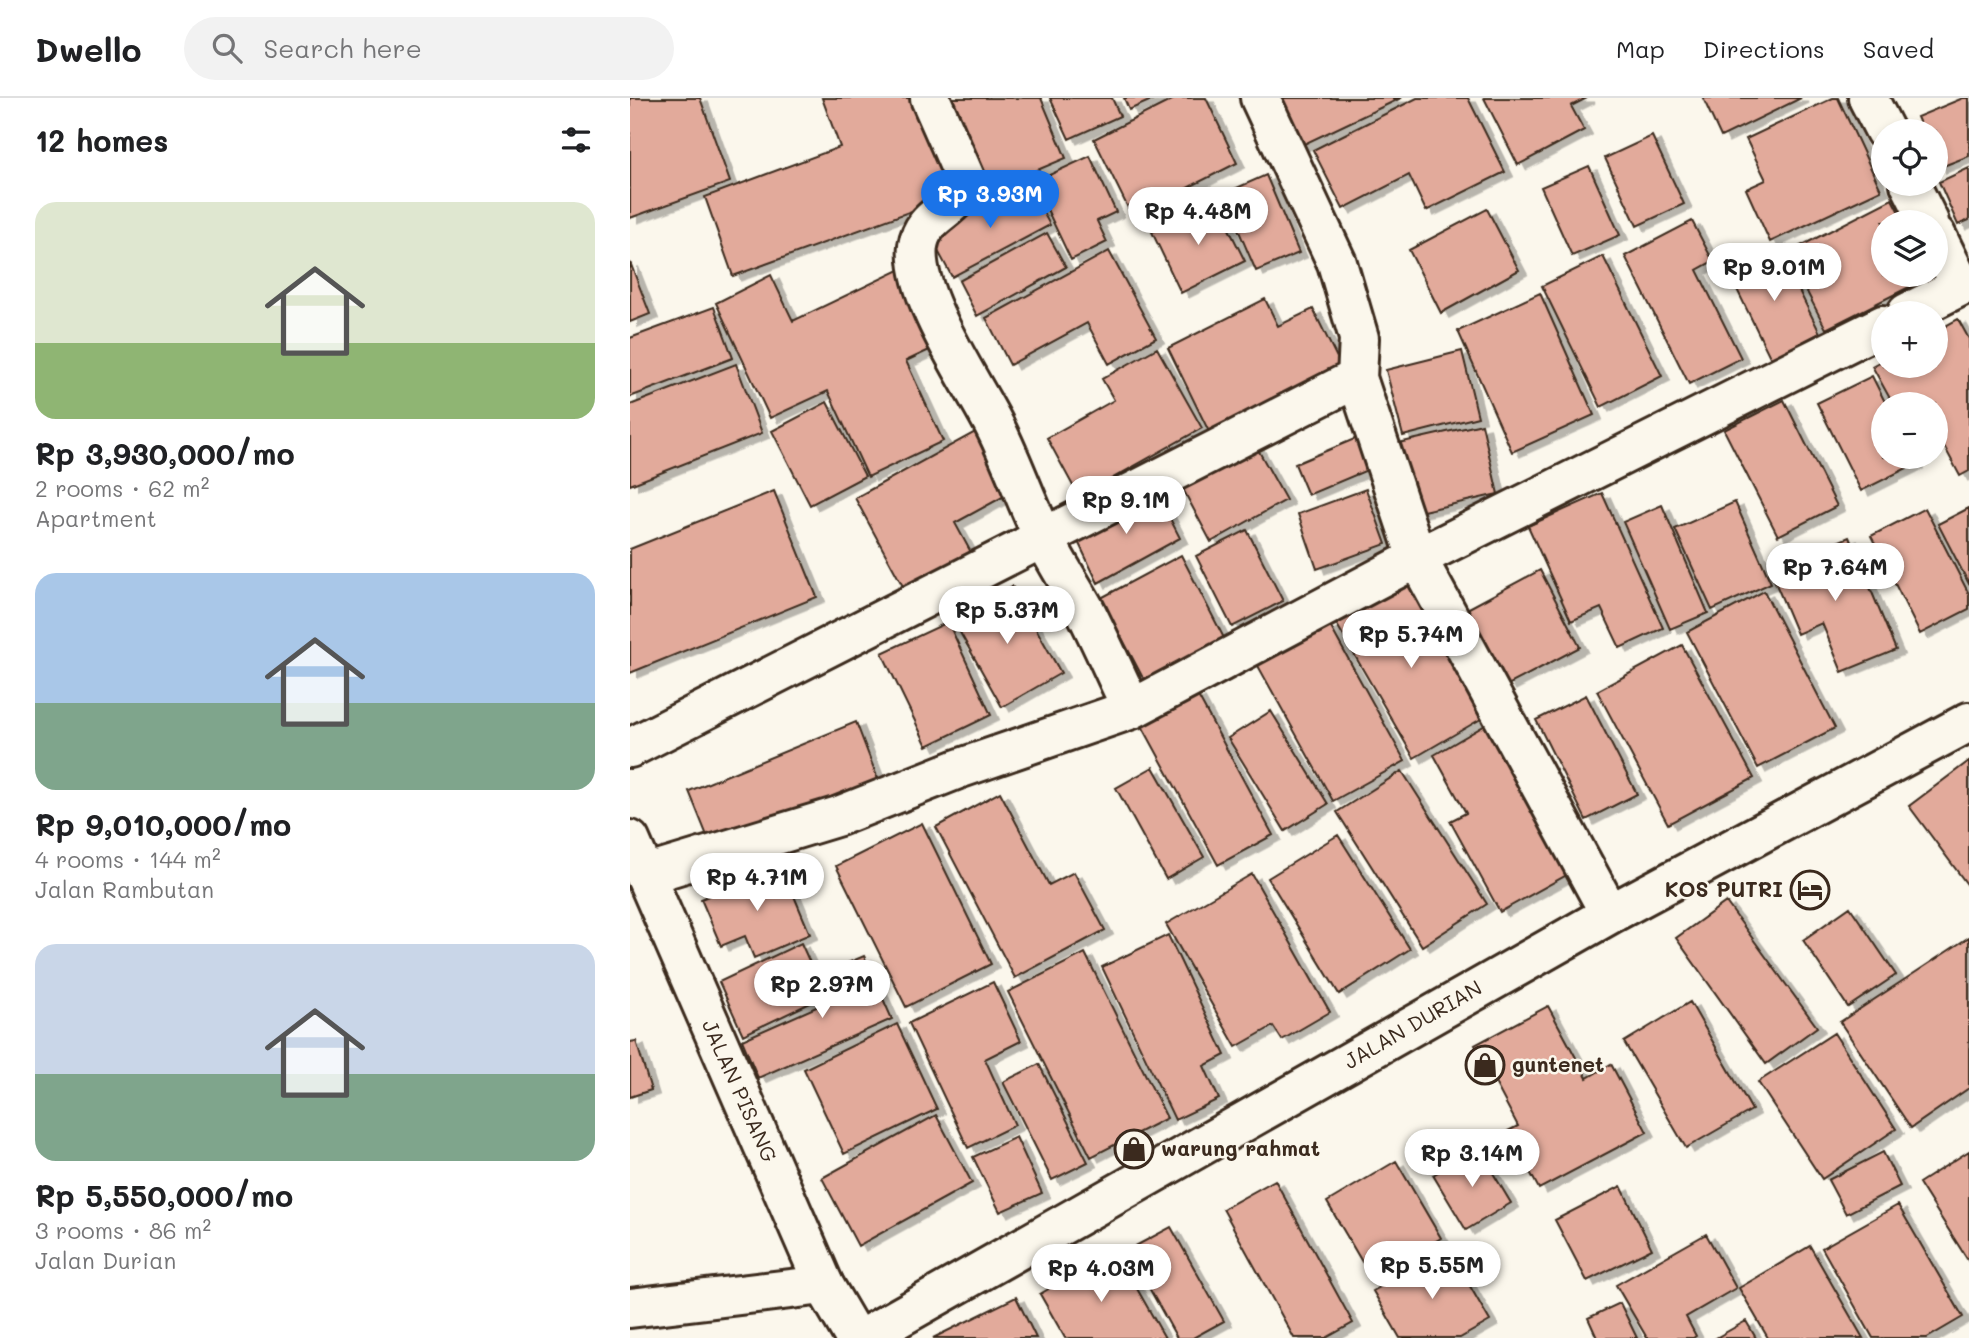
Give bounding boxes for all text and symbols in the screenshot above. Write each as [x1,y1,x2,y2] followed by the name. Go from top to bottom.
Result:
[184,17,674,80] search box
[35,27,142,70] text: Dwello
[208,29,246,67] icon: search
[264,31,422,65] text: Search here
[1616,33,1665,64] text: Map
[1703,33,1825,64] text: Directions
[1863,33,1934,64] text: Saved
[1871,119,1948,469] map controls
[1871,119,1948,196] button: locate
[35,120,168,160] text: 12 homes
[557,121,595,159] icon: filters
[918,170,1062,230] pin: Rp 3.93M
[937,178,1043,208] text: Rp 3.93M
[1126,188,1270,247] pin: Rp 4.48M
[1144,195,1252,225] text: Rp 4.48M
[1871,210,1948,287] button: layers
[1702,244,1846,303] pin: Rp 9.01M
[252,248,378,374] icon: home
[1722,251,1826,281] text: Rp 9.01M
[1871,301,1948,378] button: +
[1871,392,1948,469] button: −
[35,433,295,473] text: Rp 3,930,000/mo
[35,473,209,503] text: 2 rooms · 62 m²
[1061,476,1191,536] pin: Rp 9.1M
[1082,484,1170,514] text: Rp 9.1M
[35,503,157,533] text: Apartment
[1763,544,1907,603] pin: Rp 7.64M
[1782,551,1888,581] text: Rp 7.64M
[935,587,1079,646] pin: Rp 5.37M
[955,594,1059,624] text: Rp 5.37M
[1339,610,1483,670] pin: Rp 5.74M
[1358,618,1464,648] text: Rp 5.74M
[252,619,378,745] icon: home
[35,804,291,844] text: Rp 9,010,000/mo
[35,844,221,874] text: 4 rooms · 144 m²
[685,854,829,913] pin: Rp 4.71M
[706,861,808,891] text: Rp 4.71M
[1789,869,1831,911] hotel icon: KOS PUTRI
[35,874,214,904] text: Jalan Rambutan
[1665,875,1783,902] place label: KOS PUTRI
[750,960,894,1020] pin: Rp 2.97M
[770,968,874,998] text: Rp 2.97M
[1338,973,1486,1074] street label: JALAN DURIAN
[252,990,378,1116] icon: home
[697,1015,784,1166] street label: JALAN PISANG
[1464,1044,1506,1086] shop icon: guntenet
[1512,1050,1604,1077] place label: guntenet
[1113,1128,1155,1170] shop icon: warung rahmat
[1400,1130,1544,1189] pin: Rp 3.14M
[1161,1134,1320,1161] place label: warung rahmat
[1421,1137,1523,1167] text: Rp 3.14M
[35,1175,293,1215] text: Rp 5,550,000/mo
[35,1215,211,1245] text: 3 rooms · 86 m²
[1360,1242,1504,1301] pin: Rp 5.55M
[1029,1244,1173,1304] pin: Rp 4.03M
[35,1245,176,1275] text: Jalan Durian
[1380,1249,1484,1279] text: Rp 5.55M
[1047,1252,1155,1282] text: Rp 4.03M

